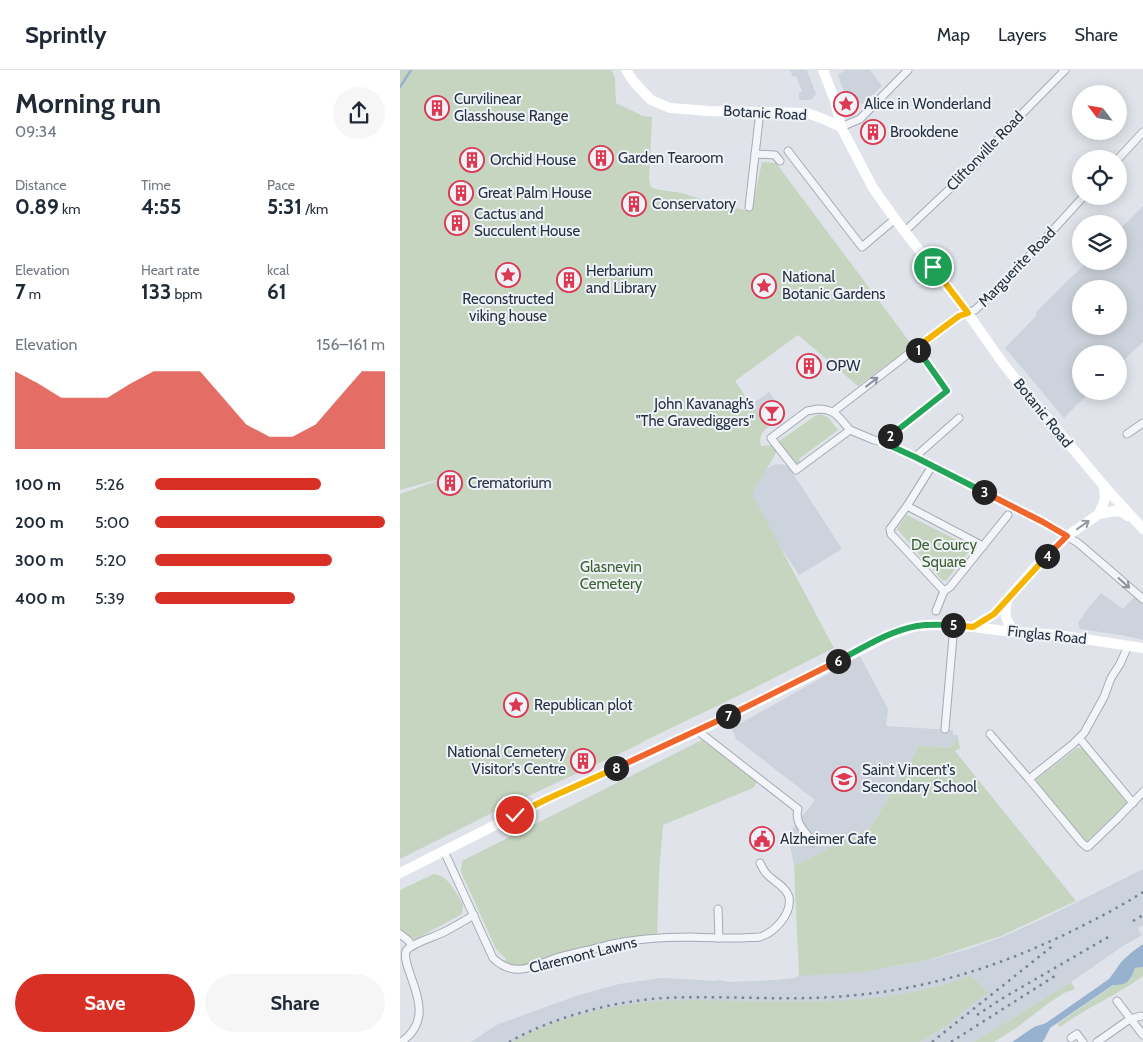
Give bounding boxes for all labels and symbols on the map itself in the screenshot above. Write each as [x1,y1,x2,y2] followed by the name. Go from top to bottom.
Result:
[1072,85,1128,140] north arrow
[454,90,569,125] place label: Curvilinear Glasshouse Range
[833,91,859,117] place icon: Alice in Wonderland
[424,95,450,121] building icon: Curvilinear Glasshouse Range
[864,95,991,113] place label: Alice in Wonderland
[723,102,807,124] street label: Botanic Road
[943,108,1027,194] street label: Cliftonville Road
[860,119,886,145] building icon: Brookdene
[890,123,959,141] place label: Brookdene
[588,145,614,171] building icon: Garden Tearoom
[459,147,485,173] building icon: Orchid House
[618,149,723,167] place label: Garden Tearoom
[490,151,577,169] place label: Orchid House
[448,180,474,206] building icon: Great Palm House
[478,184,592,202] place label: Great Palm House
[621,191,647,217] building icon: Conservatory
[652,195,737,213] place label: Conservatory
[474,205,580,240] place label: Cactus and Succulent House
[444,210,470,236] building icon: Cactus and Succulent House
[975,224,1059,310] street label: Marguerite Road
[912,246,954,288] pin
[495,262,521,288] place icon: Reconstructed viking house
[586,262,657,297] place label: Herbarium and Library
[556,267,582,293] building icon: Herbarium and Library
[782,268,886,303] place label: National Botanic Gardens
[751,273,777,299] place icon: National Botanic Gardens
[462,290,554,325] place label: Reconstructed viking house
[906,338,930,362] pin: 1
[796,353,822,379] building icon: OPW
[826,357,861,375] place label: OPW
[1010,375,1076,451] street label: Botanic Road
[865,377,879,387] one-way arrow
[636,395,754,430] place label: John Kavanagh’s "The Gravediggers"
[759,400,785,426] bar icon: John Kavanagh’s "The Gravediggers"
[878,424,902,448] pin: 2
[437,470,463,496] building icon: Crematorium
[468,474,552,492] place label: Crematorium
[972,480,996,504] pin: 3
[1076,520,1090,530] one-way arrow
[911,536,977,571] park label: De Courcy Square
[1034,544,1060,568] pin: 4
[580,558,643,593] park label: Glasnevin Cemetery
[1117,577,1130,588] one-way arrow
[940,612,966,638] pin: 5
[1006,622,1088,648] street label: Finglas Road
[826,648,850,674] pin: 6
[503,692,529,718] place icon: Republican plot
[534,696,633,714] place label: Republican plot
[716,704,740,728] pin: 7
[447,743,566,778] place label: National Cemetery Visitor's Centre
[570,748,596,774] building icon: National Cemetery Visitor's Centre
[604,756,628,780] pin: 8
[862,761,977,796] place label: Saint Vincent's Secondary School
[831,766,857,792] school or university icon: Saint Vincent's Secondary School
[494,794,536,836] pin
[749,826,775,852] public building icon: Alzheimer Cafe
[780,830,877,848] place label: Alzheimer Cafe
[527,933,639,977] street label: Claremont Lawns

